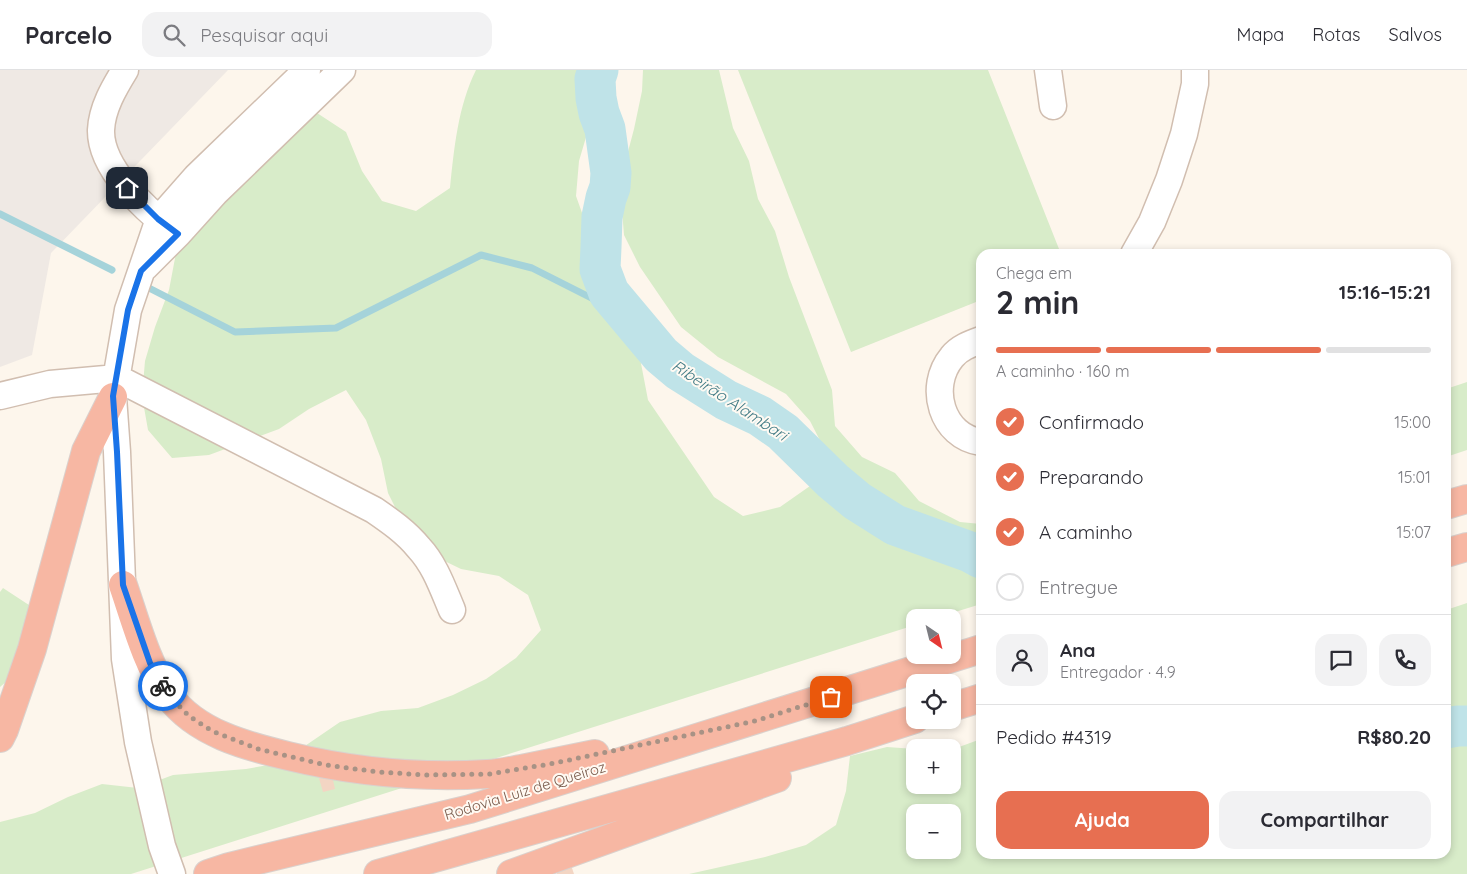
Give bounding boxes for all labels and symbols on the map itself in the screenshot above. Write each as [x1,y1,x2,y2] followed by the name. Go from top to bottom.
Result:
[106,167,148,209] pin
[669,355,793,446] water label: Ribeirão Alambari
[906,609,961,664] north arrow
[138,661,188,711] courier
[810,676,852,718] pin
[442,757,608,824] street label: Rodovia Luiz de Queiroz

